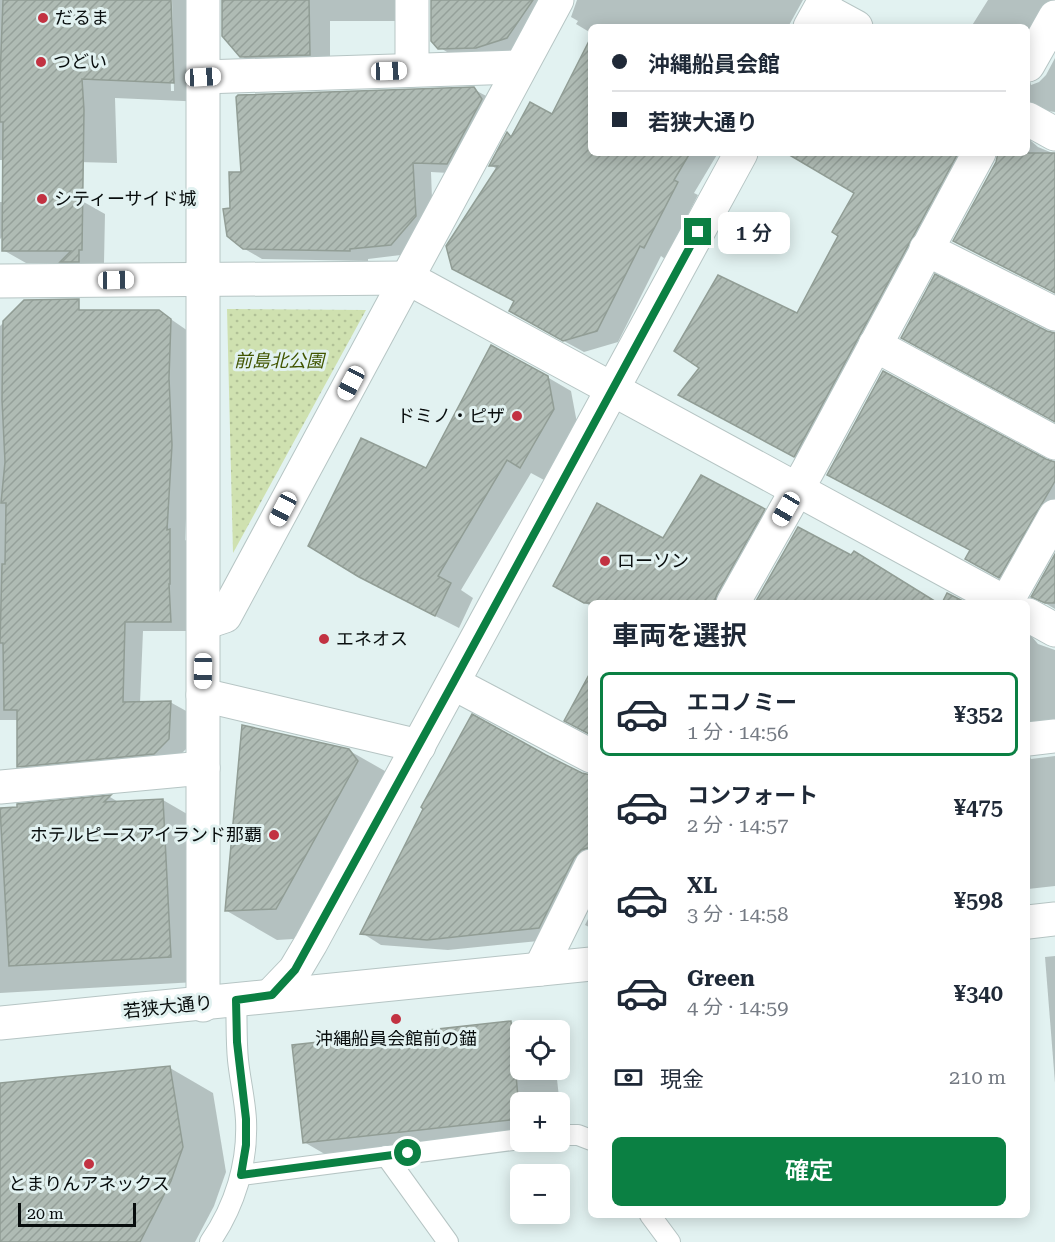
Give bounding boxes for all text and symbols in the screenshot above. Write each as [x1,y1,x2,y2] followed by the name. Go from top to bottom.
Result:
[55,7,109,28] place label: だるま
[36,11,50,25] marker: だるま
[53,51,107,72] place label: つどい
[648,52,780,77] text: 沖縄船員会館
[34,55,48,69] marker: つどい
[371,61,407,81] car
[185,67,221,87] car
[648,110,758,135] text: 若狭大通り
[54,188,197,209] place label: シティーサイド城
[35,192,49,206] marker: シティーサイド城
[719,211,791,253] callout: 1 分
[684,218,711,245] route end
[736,221,772,245] text: 1 分
[98,271,134,289] car
[234,350,327,371] park label: 前島北公園
[335,363,367,403] car
[397,405,505,426] place label: ドミノ・ピザ
[510,409,524,423] marker: ドミノ・ピザ
[267,489,299,529] car
[769,489,803,529] car
[617,550,689,571] place label: ローソン
[598,554,612,568] marker: ローソン
[612,620,747,652] text: 車両を選択
[336,628,408,649] place label: エネオス
[317,632,331,646] marker: エネオス
[194,653,212,689] car
[615,687,669,741] icon: car
[687,690,797,715] text: エコノミー
[954,702,1003,727] text: ¥352
[687,720,788,744] text: 1 分 · 14:56
[615,780,669,834] icon: car
[687,783,818,808] text: コンフォート
[954,795,1003,820] text: ¥475
[687,813,788,837] text: 2 分 · 14:57
[30,824,262,845] place label: ホテルピースアイランド那覇
[267,828,281,842] marker: ホテルピースアイランド那覇
[615,873,669,927] icon: car
[687,873,717,898] text: XL
[954,888,1003,913] text: ¥598
[687,902,788,926] text: 3 分 · 14:58
[615,966,669,1020] icon: car
[687,966,755,991] text: Green
[954,981,1003,1006] text: ¥340
[122,991,214,1022] street label: 若狭大通り
[687,995,788,1019] text: 4 分 · 14:59
[389,1012,403,1026] marker: 沖縄船員会館前の錨
[510,1020,570,1224] map controls
[510,1020,570,1080] button: locate
[315,1028,477,1049] place label: 沖縄船員会館前の錨
[612,1061,645,1094] icon: cash
[949,1065,1006,1089] text: 210 m
[660,1067,704,1092] text: 現金
[510,1092,570,1152] button: +
[612,1137,1006,1206] button: 確定
[394,1139,421,1166] route start
[82,1157,96,1171] marker: とまりんアネックス
[510,1164,570,1224] button: −
[8,1173,170,1194] place label: とまりんアネックス
[18,1200,136,1228] scale bar
[27,1204,64,1223] text: 20 m

